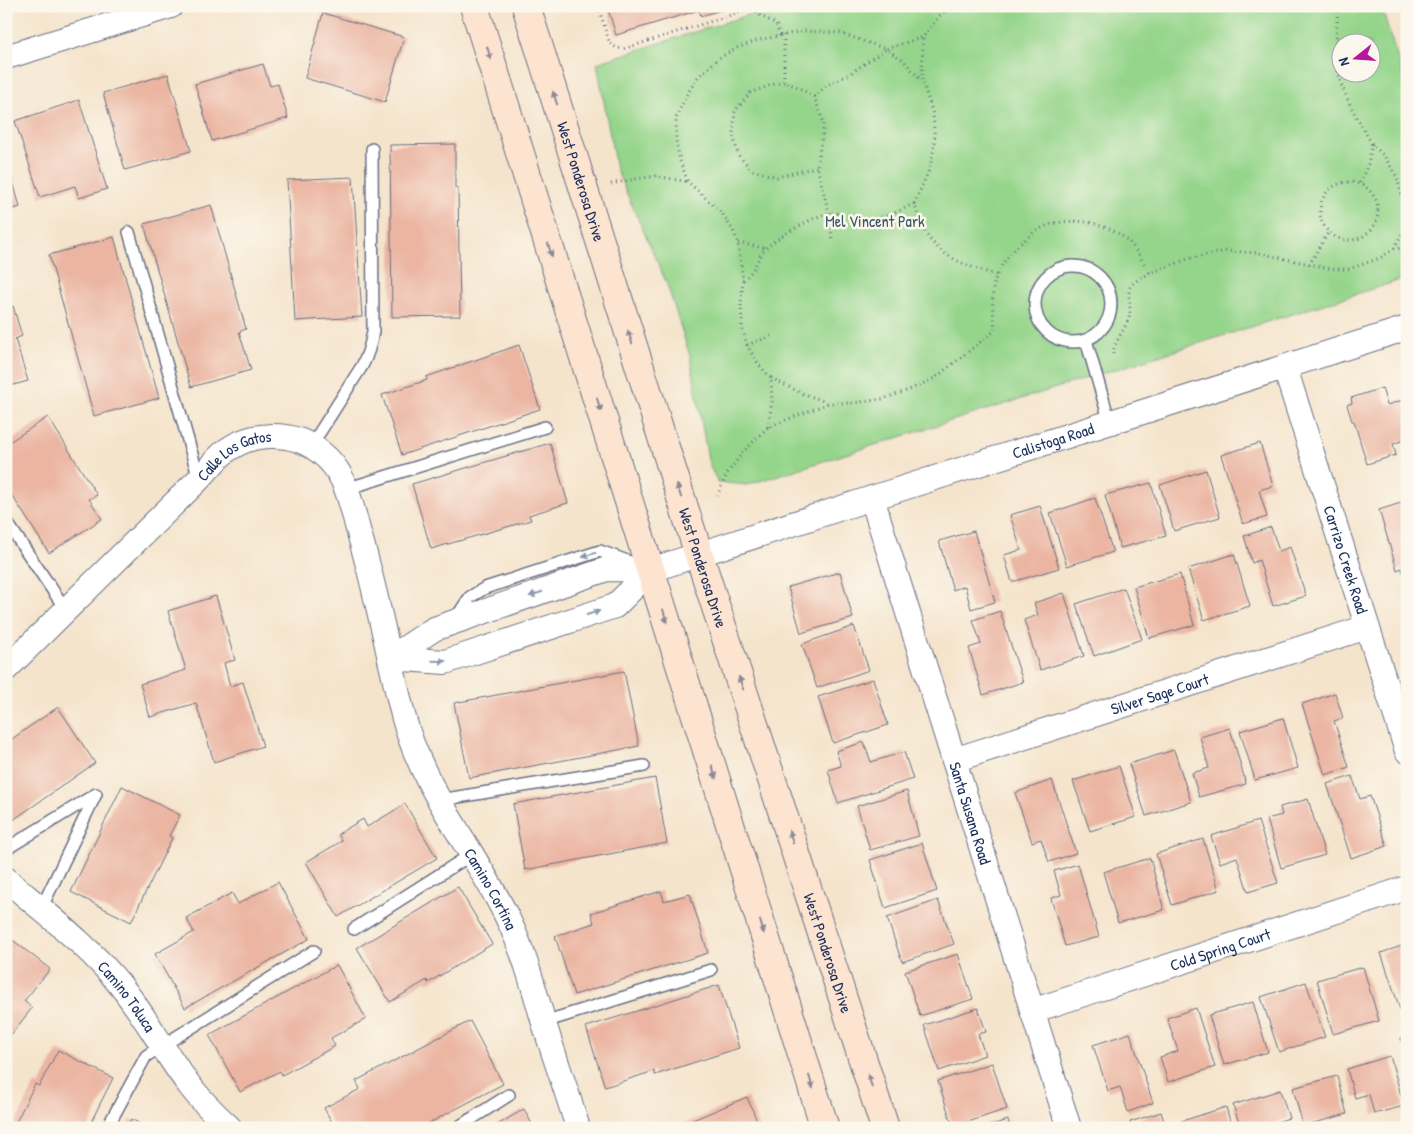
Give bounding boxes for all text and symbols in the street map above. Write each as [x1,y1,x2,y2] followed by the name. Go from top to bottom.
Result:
[1330,32,1380,82] north arrow
[485,45,493,60] one-way arrow
[1333,55,1353,68] text: N
[551,90,559,105] one-way arrow
[552,119,611,245] street label: West Ponderosa Drive
[825,210,925,232] park label: Mel Vincent Park
[547,243,555,258] one-way arrow
[626,329,634,344] one-way arrow
[595,398,603,413] one-way arrow
[1009,417,1096,464] street label: Calistoga Road
[192,425,272,486] street label: Calle Los Gatos
[675,484,683,499] one-way arrow
[1318,503,1374,616] street label: Carrizo Creek Road
[674,505,733,631] street label: West Ponderosa Drive
[581,551,596,559] one-way arrow
[528,590,543,598] one-way arrow
[586,609,601,616] one-way arrow
[662,609,670,624] one-way arrow
[431,657,447,665] one-way arrow
[1108,668,1212,720] street label: Silver Sage Court
[737,675,744,690] one-way arrow
[944,759,997,867] street label: Santa Susana Road
[711,764,718,779] one-way arrow
[787,830,794,845] one-way arrow
[459,844,523,933] street label: Camino Cortina
[798,890,858,1016] street label: West Ponderosa Drive
[759,919,767,934] one-way arrow
[1167,922,1274,976] street label: Cold Spring Court
[93,956,161,1036] street label: Camino Toluca
[808,1074,815,1089] one-way arrow
[866,1074,873,1089] one-way arrow

